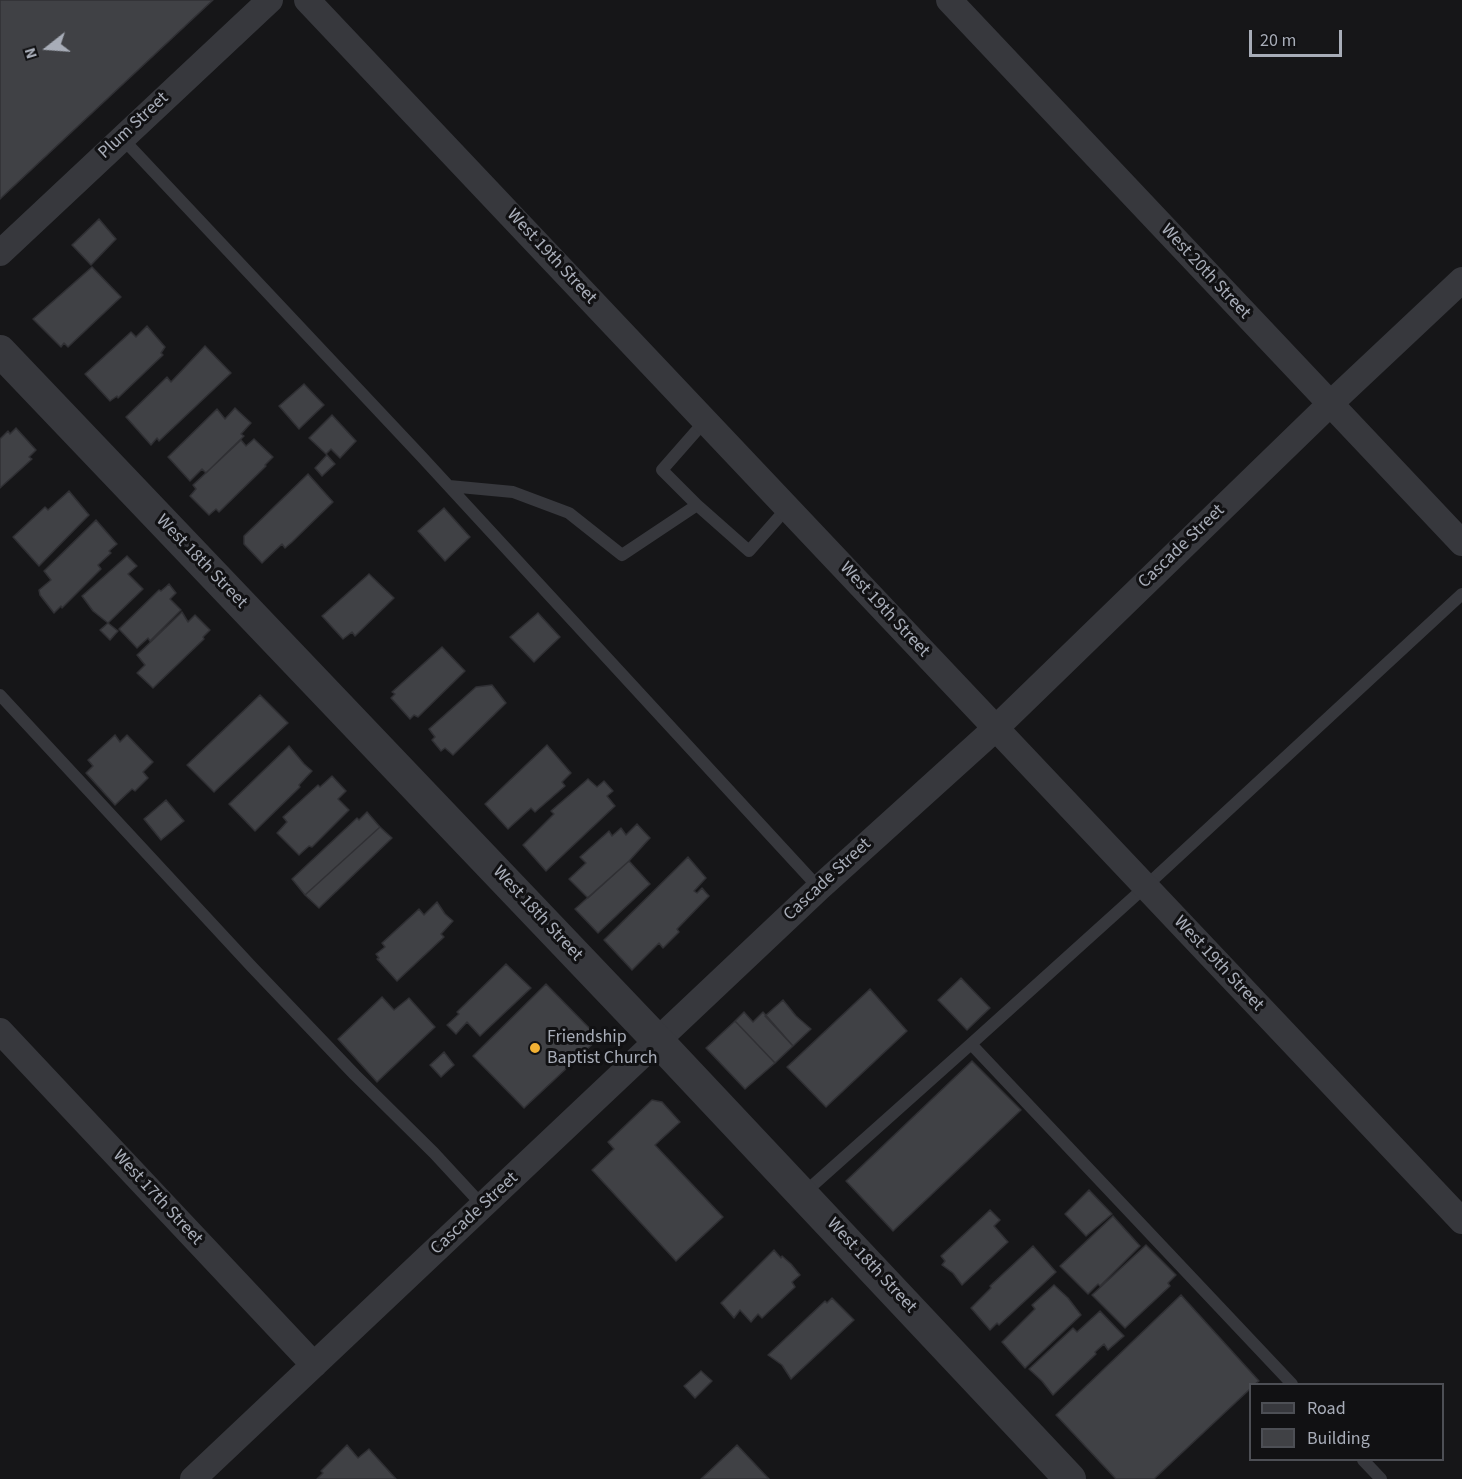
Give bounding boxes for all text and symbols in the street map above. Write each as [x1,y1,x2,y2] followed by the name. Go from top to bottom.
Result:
[18,18,78,78] north arrow
[1252,18,1345,56] scale bar
[1260,28,1296,53] text: 20 m
[19,45,43,62] text: N
[94,88,174,164] street label: Plum Street
[501,205,601,309] street label: West 19th Street
[1155,220,1255,324] street label: West 20th Street
[1134,500,1230,594] street label: Cascade Street
[151,510,251,614] street label: West 18th Street
[834,558,934,662] street label: West 19th Street
[780,834,876,926] street label: Cascade Street
[487,862,587,966] street label: West 18th Street
[1168,912,1268,1016] street label: West 19th Street
[547,1027,658,1070] place label: Friendship Baptist Church
[528,1041,542,1055] marker: Friendship Baptist Church
[107,1146,207,1250] street label: West 17th Street
[427,1168,523,1260] street label: Cascade Street
[821,1214,921,1318] street label: West 18th Street
[1249,1383,1444,1461] legend
[1307,1396,1346,1421] text: Road
[1307,1426,1370,1451] text: Building

